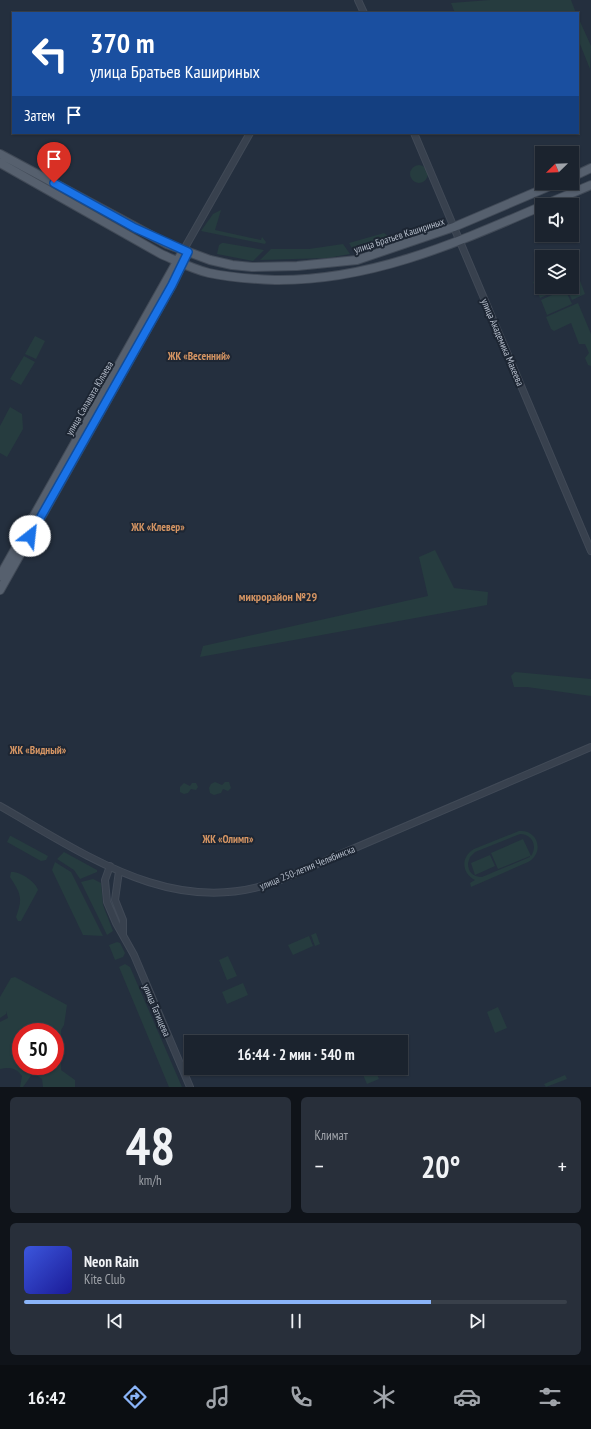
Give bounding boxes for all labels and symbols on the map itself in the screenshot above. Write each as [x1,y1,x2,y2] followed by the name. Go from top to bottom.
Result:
[37,142,71,183] pin
[535,146,579,190] north arrow
[352,215,446,256] street label: улица Братьев Кашириных
[478,297,527,388] street label: улица Академика Макеева
[167,349,231,363] district label: ЖК «Весенний»
[63,359,116,438] street label: улица Салавата Юлаева
[9,515,51,557] position arrow
[130,520,185,534] district label: ЖК «Клевер»
[239,589,317,604] district label: микрорайон №29
[9,743,67,757] district label: ЖК «Видный»
[202,832,254,846] district label: ЖК «Олимп»
[258,842,357,893] street label: улица 250-летия Челябинска
[140,982,173,1038] street label: улица Татищева
[12,1023,64,1075] speed limit sign: 50

